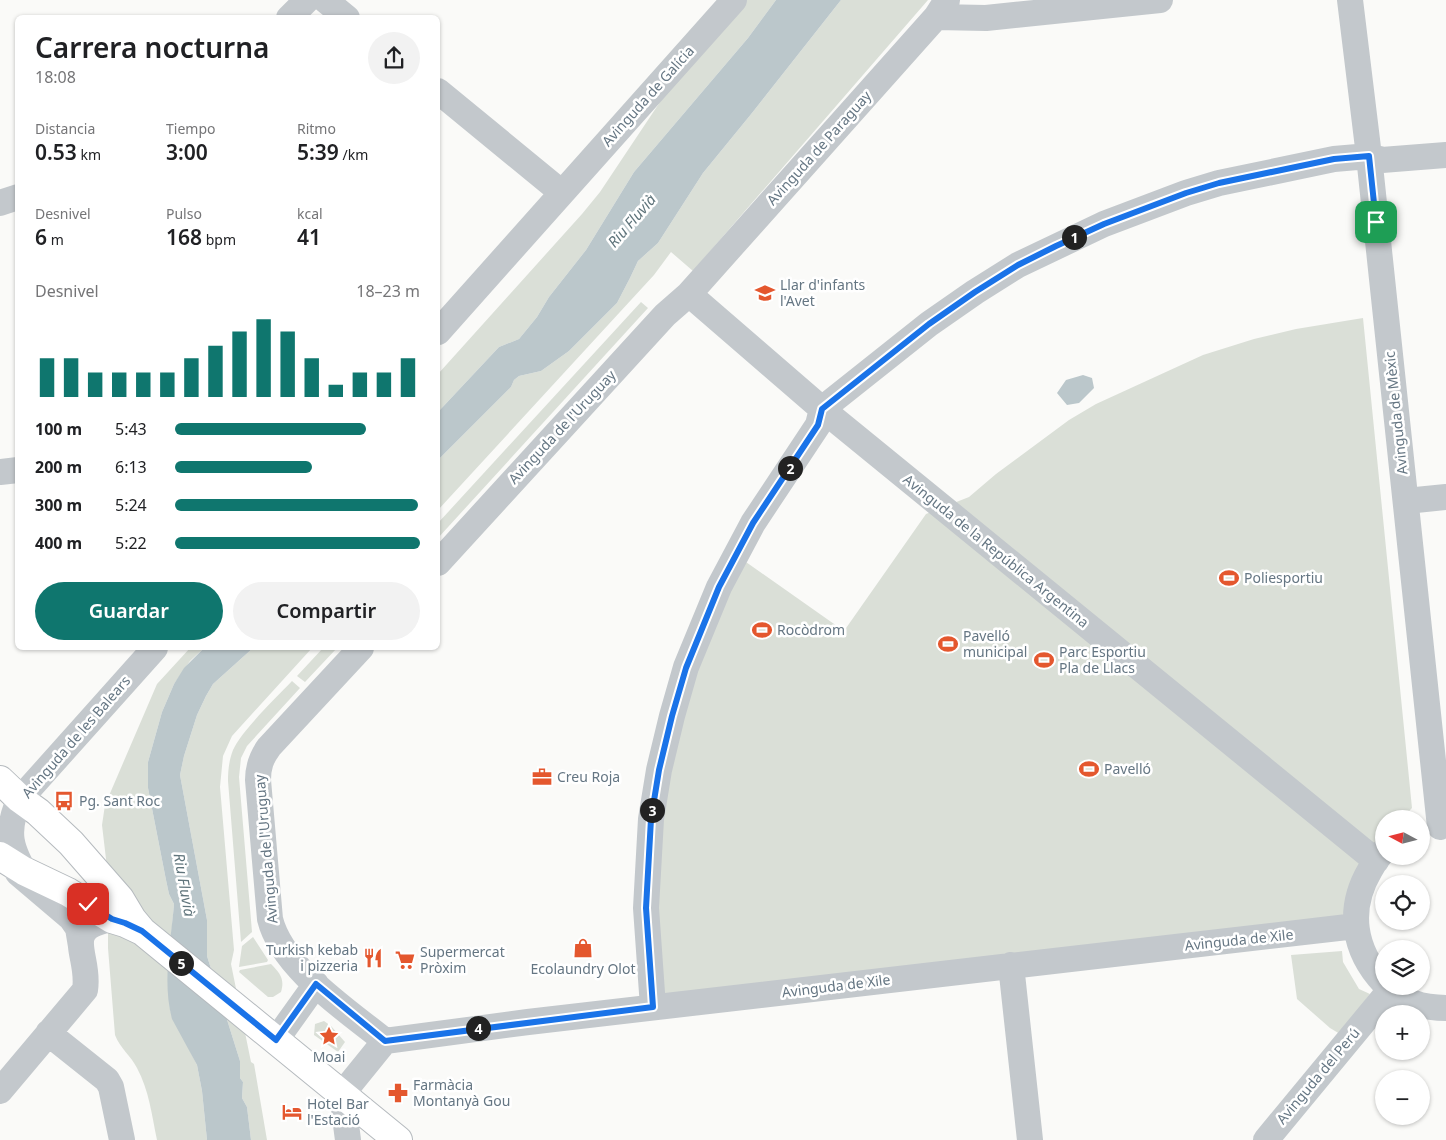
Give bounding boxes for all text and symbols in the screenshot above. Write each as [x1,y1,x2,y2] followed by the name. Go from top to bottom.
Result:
[35,28,269,66] text: Carrera nocturna
[368,32,420,84] button: share
[597,41,698,150] street label: Avinguda de Galícia
[35,66,76,88] text: 18:08
[762,86,876,209] street label: Avinguda de Paraguay
[35,119,95,138] text: Distancia
[166,119,215,138] text: Tiempo
[297,119,336,138] text: Ritmo
[35,138,77,166] text: 0.53
[166,138,208,166] text: 3:00
[297,138,339,166] text: 5:39
[77,145,101,164] text: km
[339,145,368,164] text: /km
[603,189,660,251] water label: Riu Fluvià
[1355,201,1397,243] pin
[35,204,91,223] text: Desnivel
[166,204,202,223] text: Pulso
[297,204,323,223] text: kcal
[1362,208,1390,236] icon: arrive
[35,223,47,251] text: 6
[166,223,202,251] text: 168
[297,223,321,251] text: 41
[1062,224,1086,250] pin: 1
[1070,228,1079,247] text: 1
[47,230,64,249] text: m
[202,230,236,249] text: bpm
[780,275,866,310] place label: Llar d'infants l'Avet
[35,280,99,302] text: Desnivel
[356,280,420,302] text: 18–23 m
[754,282,776,304] school or university icon: Llar d'infants l'Avet
[1380,350,1411,476] street label: Avinguda de Mèxic
[504,365,620,488] street label: Avinguda de l'Uruguay
[35,418,82,440] text: 100 m
[115,418,147,440] text: 5:43
[35,456,82,478] text: 200 m
[115,456,147,478] text: 6:13
[778,456,802,480] pin: 2
[786,459,795,478] text: 2
[899,470,1093,632] street label: Avinguda de la República Argentina
[35,494,82,516] text: 300 m
[115,494,147,516] text: 5:24
[35,532,82,554] text: 400 m
[115,532,147,554] text: 5:22
[1218,567,1240,589] sports icon: Poliesportiu
[1244,568,1323,587] place label: Poliesportiu
[35,582,223,640] button: Guardar
[233,582,420,640] button: Compartir
[751,619,773,641] sports icon: Rocòdrom
[777,620,845,639] place label: Rocòdrom
[963,626,1027,661] place label: Pavelló municipal
[937,633,959,655] sports icon: Pavelló municipal
[1059,642,1146,677] place label: Parc Esportiu Pla de Llacs
[1033,649,1055,671] sports icon: Parc Esportiu Pla de Llacs
[17,671,134,802] street label: Avinguda de les Balears
[1078,758,1100,780] sports icon: Pavelló
[1104,759,1151,778] place label: Pavelló
[531,766,553,788] office icon: Creu Roja
[557,767,620,786] place label: Creu Roja
[249,773,281,924] street label: Avinguda de l'Uruguay
[53,790,75,812] bus stop icon: Pg. Sant Roc
[79,791,161,810] place label: Pg. Sant Roc
[640,798,664,822] pin: 3
[648,801,657,820] text: 3
[1375,810,1430,865] north arrow
[1375,810,1430,1125] map controls
[170,851,200,919] water label: Riu Fluvià
[1375,875,1430,930] button: locate
[67,883,109,925] pin
[74,890,102,918] icon: check
[1184,924,1294,955] street label: Avinguda de Xile
[572,937,594,959] shop icon: Ecolaundry Olot
[266,940,358,975] place label: Turkish kebab i pizzeria
[1375,940,1430,995] button: layers
[420,942,505,977] place label: Supermercat Pròxim
[362,947,384,969] restaurant icon: Turkish kebab i pizzeria
[394,949,416,971] supermarket icon: Supermercat Pròxim
[168,950,194,976] pin: 5
[177,954,186,973] text: 5
[531,959,636,978] place label: Ecolaundry Olot
[781,969,891,1002] street label: Avinguda de Xile
[1375,1005,1430,1060] button: +
[466,1016,490,1040] pin: 4
[474,1019,483,1038] text: 4
[1272,1024,1364,1128] street label: Avinguda del Perú
[318,1025,340,1047] place icon: Moai
[313,1047,345,1066] place label: Moai
[1375,1070,1430,1125] button: −
[413,1075,510,1110] place label: Farmàcia Montanyà Gou
[387,1082,409,1104] pharmacy icon: Farmàcia Montanyà Gou
[307,1094,369,1129] place label: Hotel Bar l'Estació
[281,1101,303,1123] hotel icon: Hotel Bar l'Estació

